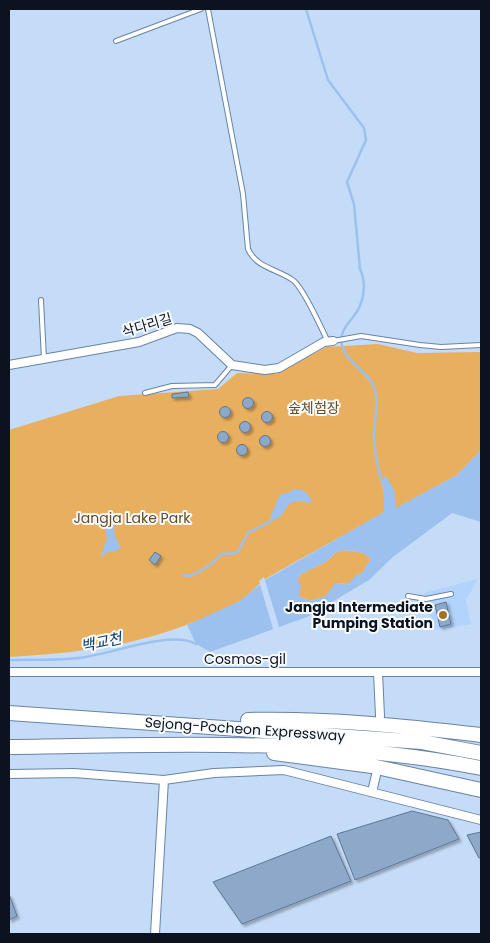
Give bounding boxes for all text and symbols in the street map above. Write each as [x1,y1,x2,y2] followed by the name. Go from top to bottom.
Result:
[119,308,175,342] street label: 삭다리길
[288,398,340,418] park label: 숲체험장
[73,508,191,528] park label: Jangja Lake Park
[285,597,433,633] place label: Jangja Intermediate Pumping Station
[437,609,449,621] marker: Jangja Intermediate Pumping Station
[79,627,126,657] water label: 백교천
[204,649,286,669] street label: Cosmos-gil
[144,712,346,746] street label: Sejong-Pocheon Expressway

